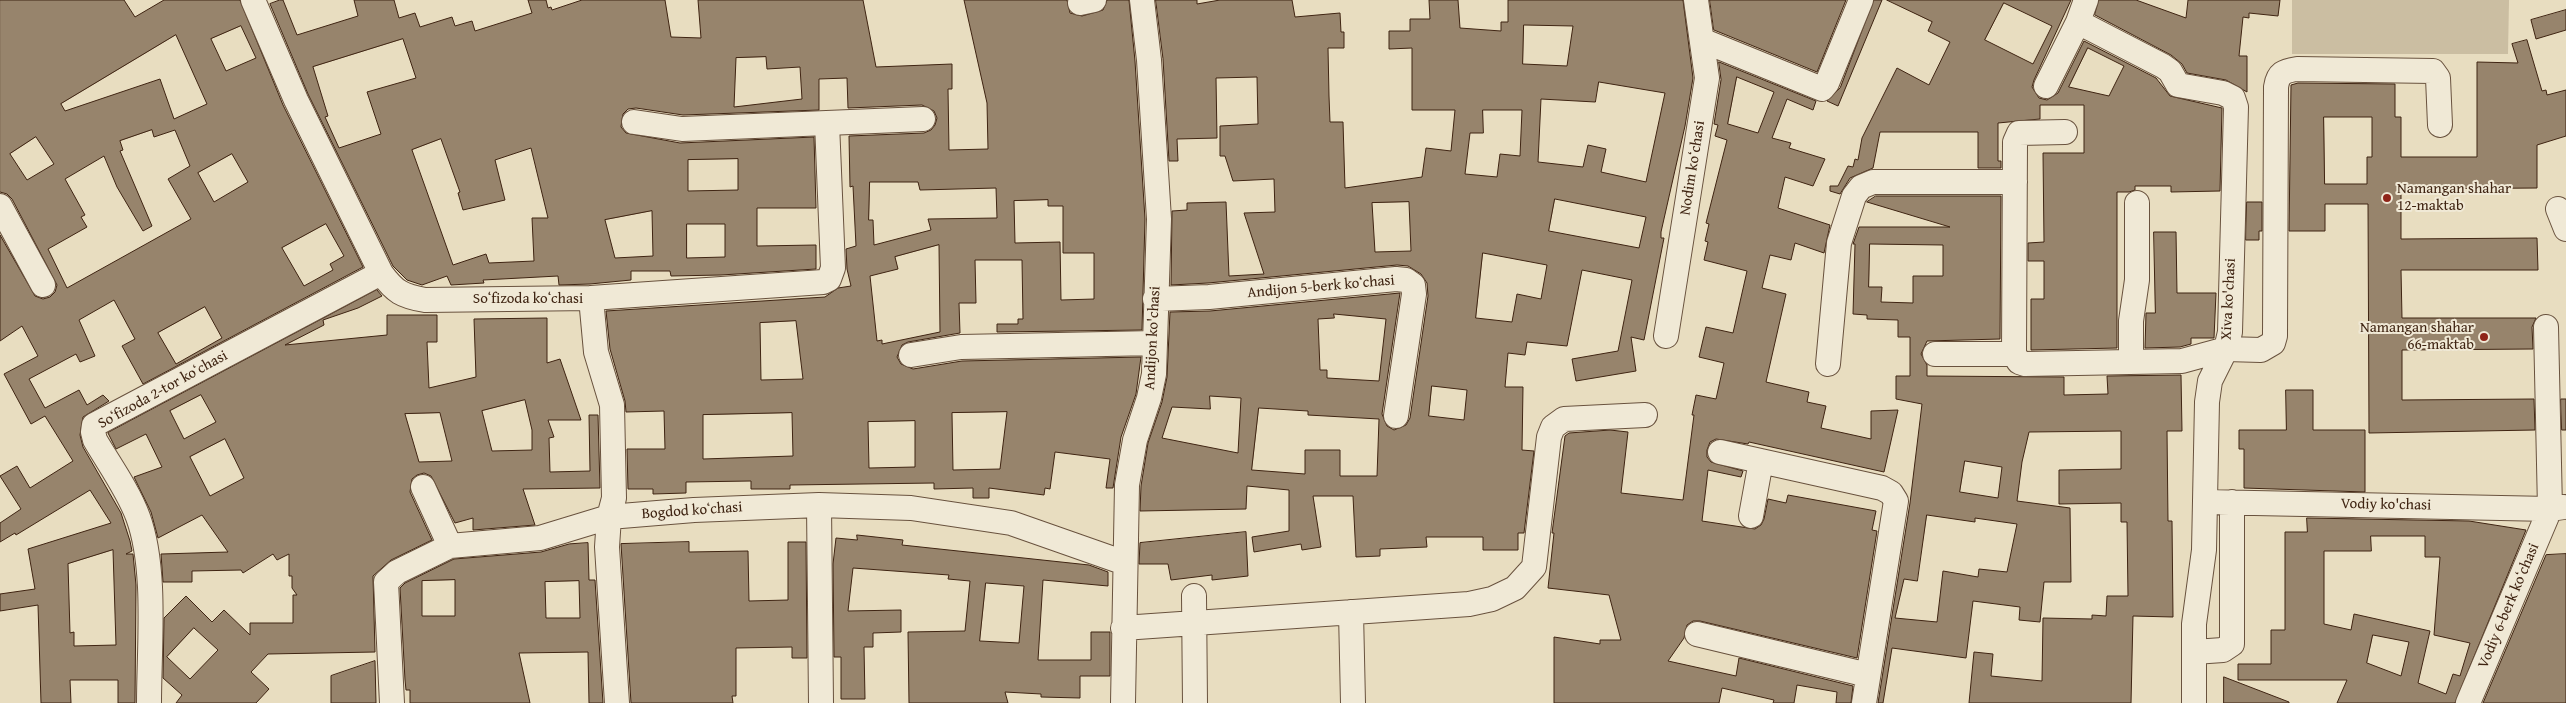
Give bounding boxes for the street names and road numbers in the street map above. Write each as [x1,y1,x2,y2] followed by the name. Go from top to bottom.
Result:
[1677,119,1709,217] street label: Nodim koʻchasi
[2218,258,2240,340] street label: Xiva ko'chasi
[1247,272,1395,302] street label: Аndijon 5-berk koʻchasi
[1141,286,1165,390] street label: Andijon ko'chasi
[473,290,583,308] street label: Soʻfizoda koʻchasi
[95,347,231,433] street label: Soʻfizoda 2-tor koʻchasi
[2341,495,2431,515] street label: Vodiy ko'chasi
[641,498,743,524] street label: Bogdod koʻchasi
[2474,541,2544,671] street label: Vodiy 6-berk koʻchasi

